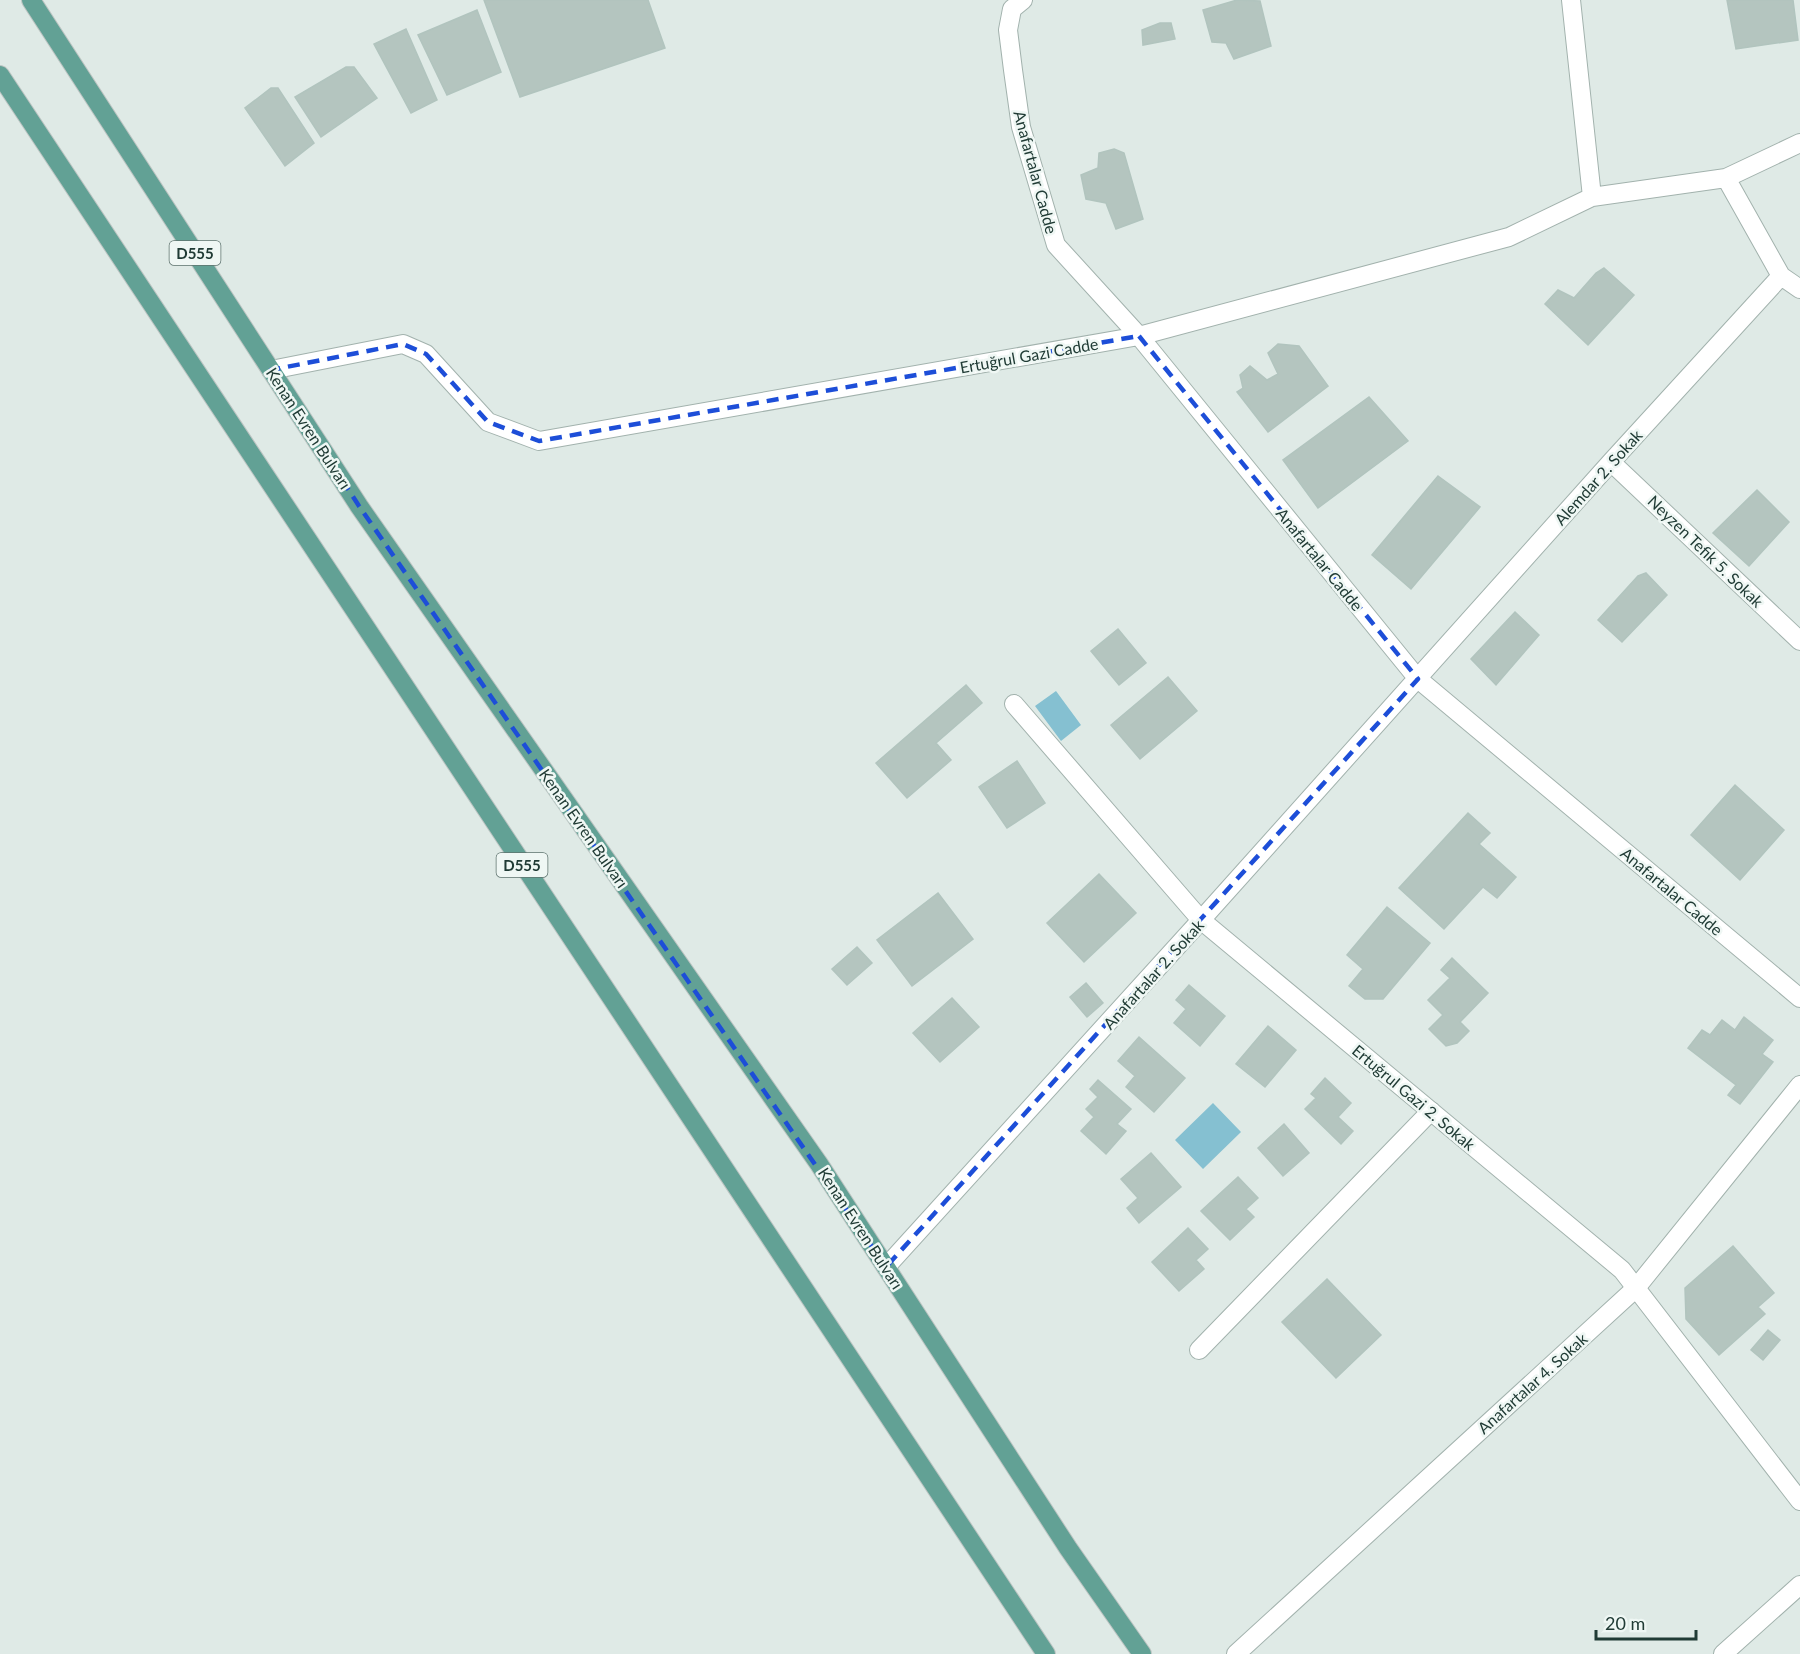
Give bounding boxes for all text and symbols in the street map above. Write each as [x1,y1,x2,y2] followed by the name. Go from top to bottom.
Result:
[1010,108,1062,236] street label: Anafartalar Cadde
[170,241,220,265] road number: D555
[958,333,1100,377] street label: Ertuğrul Gazi Cadde
[263,364,355,492] street label: Kenan Evren Bulvarı
[1550,425,1646,529] street label: Alemdar 2. Sokak
[1644,491,1768,612] street label: Neyzen Tefik 5. Sokak
[1273,504,1367,614] street label: Anafartalar Cadde
[536,765,632,891] street label: Kenan Evren Bulvarı
[1617,843,1727,939] street label: Anafartalar Cadde
[496,853,548,877] road number: D555
[1099,915,1208,1033] street label: Anafartalar 2. Sokak
[1349,1040,1480,1154] street label: Ertuğrul Gazi 2. Sokak
[815,1164,907,1292] street label: Kenan Evren Bulvarı
[1473,1328,1591,1437] street label: Anafartalar 4. Sokak
[1596,1603,1696,1641] scale bar
[1605,1612,1645,1634] text: 20 m

